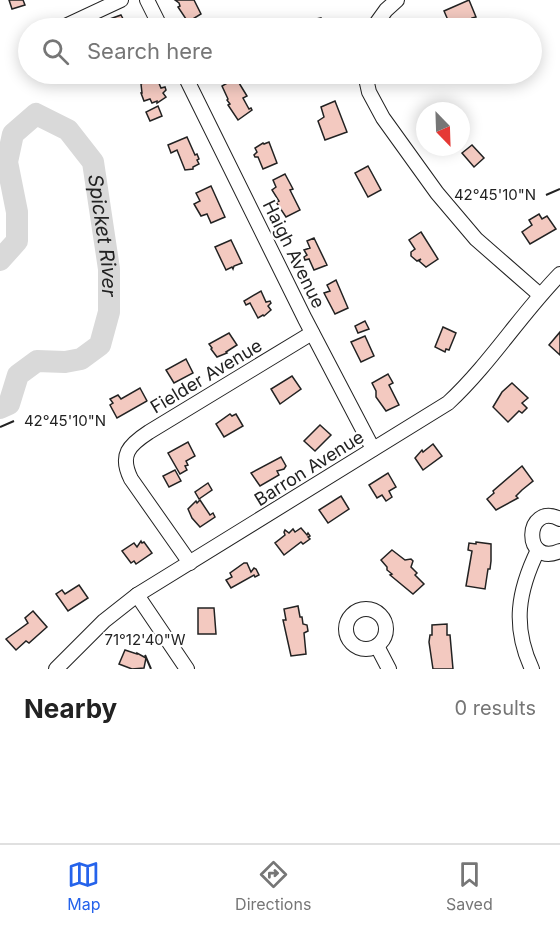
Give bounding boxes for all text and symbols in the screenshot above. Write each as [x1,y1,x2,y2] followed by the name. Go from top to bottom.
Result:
[18,18,542,84] search box
[39,35,72,68] icon: search
[87,38,213,64] text: Search here
[416,102,470,156] north arrow
[83,172,121,297] water label: Spicket River
[454,185,536,204] text: 42°45'10"N
[259,196,329,312] street label: Haigh Avenue
[146,334,266,418] street label: Fielder Avenue
[24,411,106,430] text: 42°45'10"N
[250,426,368,510] street label: Barron Avenue
[104,630,186,649] text: 71°12'40"W
[24,693,117,724] text: Nearby
[454,696,536,720] text: 0 results
[67,858,101,914] tab: Map
[235,858,311,914] tab: Directions
[446,858,493,914] tab: Saved

